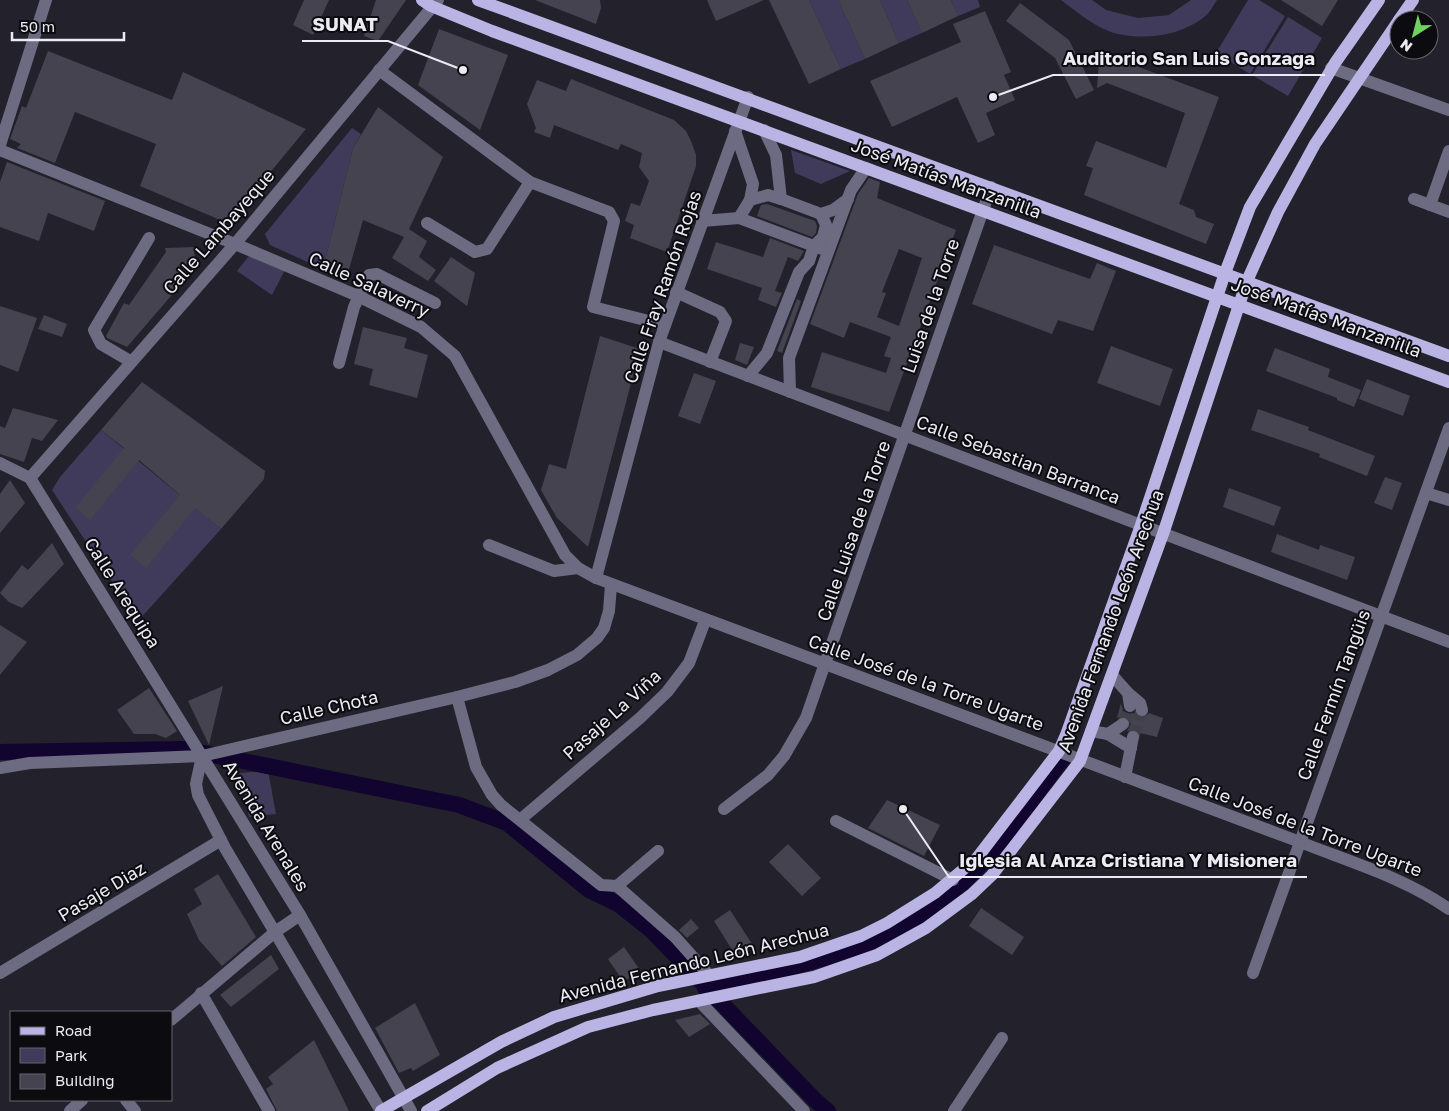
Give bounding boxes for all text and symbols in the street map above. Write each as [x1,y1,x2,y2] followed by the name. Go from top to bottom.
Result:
[302,7,388,41] callout: SUNAT
[12,10,125,42] scale bar
[1389,10,1439,60] north arrow
[312,12,378,35] text: SUNAT
[20,17,55,35] text: 50 m
[1397,36,1415,56] text: N
[1053,41,1325,75] callout: Auditorio San Luis Gonzaga
[1063,46,1315,69] text: Auditorio San Luis Gonzaga
[848,133,1044,223] street label: José Matías Manzanilla
[158,164,279,298] street label: Calle Lambayeque
[619,187,705,386] street label: Calle Fray Ramón Rojas
[897,235,963,376] street label: Luisa de la Torre
[306,246,433,322] street label: Calle Salaverry
[1228,272,1424,362] street label: José Matías Manzanilla
[913,410,1123,508] street label: Calle Sebastian Barranca
[812,437,894,624] street label: Calle Luisa de la Torre
[1052,486,1168,755] street label: Avenida Fernando León Arechua
[80,533,166,652] street label: Calle Arequipa
[1292,606,1374,783] street label: Calle Fermín Tangüis
[806,629,1047,735] street label: Calle José de la Torre Ugarte
[558,664,665,764] street label: Pasaje La Viña
[277,685,380,729] street label: Calle Chota
[219,756,315,895] street label: Avenida Arenales
[1185,771,1426,881] street label: Calle José de la Torre Ugarte
[949,843,1307,877] callout: Iglesia Al Anza Cristiana Y Misionera
[959,848,1297,871] text: Iglesia Al Anza Cristiana Y Misionera
[54,856,149,926] street label: Pasaje Diaz
[556,918,831,1006] street label: Avenida Fernando León Arechua
[10,1011,172,1101] legend
[55,1021,92,1039] text: Road
[55,1046,88,1064] text: Park
[55,1071,115,1089] text: Building

